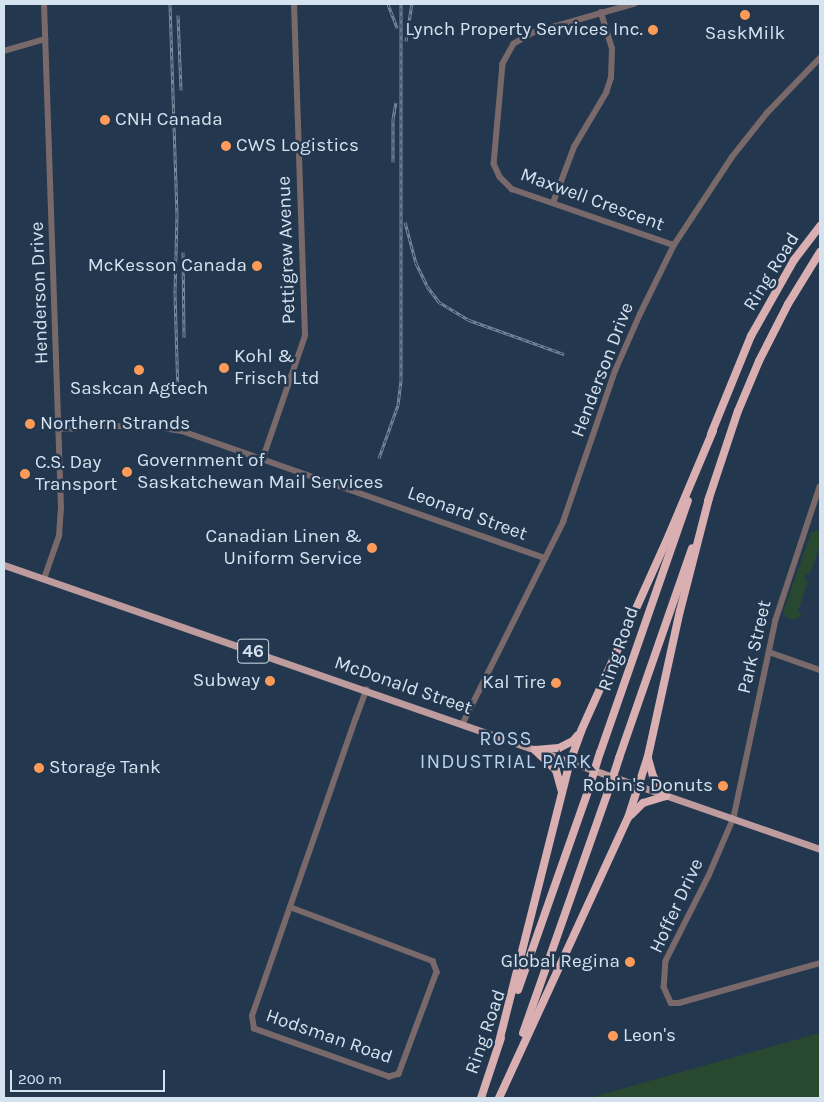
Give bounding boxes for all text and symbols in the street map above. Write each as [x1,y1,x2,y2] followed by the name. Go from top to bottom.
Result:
[739,9,751,21] marker: SaskMilk
[405,19,643,41] place label: Lynch Property Services Inc.
[705,23,785,45] place label: SaskMilk
[647,24,659,36] marker: Lynch Property Services Inc.
[115,109,223,131] place label: CNH Canada
[99,114,111,126] marker: CNH Canada
[236,135,359,157] place label: CWS Logistics
[220,140,232,152] marker: CWS Logistics
[517,163,667,237] street label: Maxwell Crescent
[273,175,301,325] street label: Pettigrew Avenue
[26,221,54,365] street label: Henderson Drive
[739,229,805,315] street label: Ring Road
[88,255,247,277] place label: McKesson Canada
[251,260,263,272] marker: McKesson Canada
[567,299,639,441] street label: Henderson Drive
[234,346,320,390] place label: Kohl & Frisch Ltd
[218,362,230,374] marker: Kohl & Frisch Ltd
[133,364,145,376] marker: Saskcan Agtech
[70,378,208,400] place label: Saskcan Agtech
[40,413,190,435] place label: Northern Strands
[24,418,36,430] marker: Northern Strands
[137,450,383,494] place label: Government of Saskatchewan Mail Services
[35,452,117,496] place label: C.S. Day Transport
[121,466,133,478] marker: Government of Saskatchewan Mail Services
[19,468,31,480] marker: C.S. Day Transport
[404,482,530,546] street label: Leonard Street
[205,526,362,570] place label: Canadian Linen & Uniform Service
[366,542,378,554] marker: Canadian Linen & Uniform Service
[733,598,777,696] street label: Park Street
[594,604,644,694] street label: Ring Road
[237,636,269,666] road number: 46
[331,652,475,720] street label: McDonald Street
[193,670,260,692] place label: Subway
[482,672,546,694] place label: Kal Tire
[264,675,276,687] marker: Subway
[550,677,562,689] marker: Kal Tire
[418,726,594,773] district label: ROSS INDUSTRIAL PARK
[49,757,161,779] place label: Storage Tank
[33,762,45,774] marker: Storage Tank
[582,775,713,797] place label: Robin's Donuts
[717,780,729,792] marker: Robin's Donuts
[645,855,709,957] street label: Hoffer Drive
[501,951,620,973] place label: Global Regina
[624,956,636,968] marker: Global Regina
[461,987,511,1077] street label: Ring Road
[263,1005,395,1069] street label: Hodsman Road
[623,1025,676,1047] place label: Leon's
[607,1030,619,1042] marker: Leon's
[12,1060,168,1092] scale bar
[18,1070,62,1088] text: 200 m

